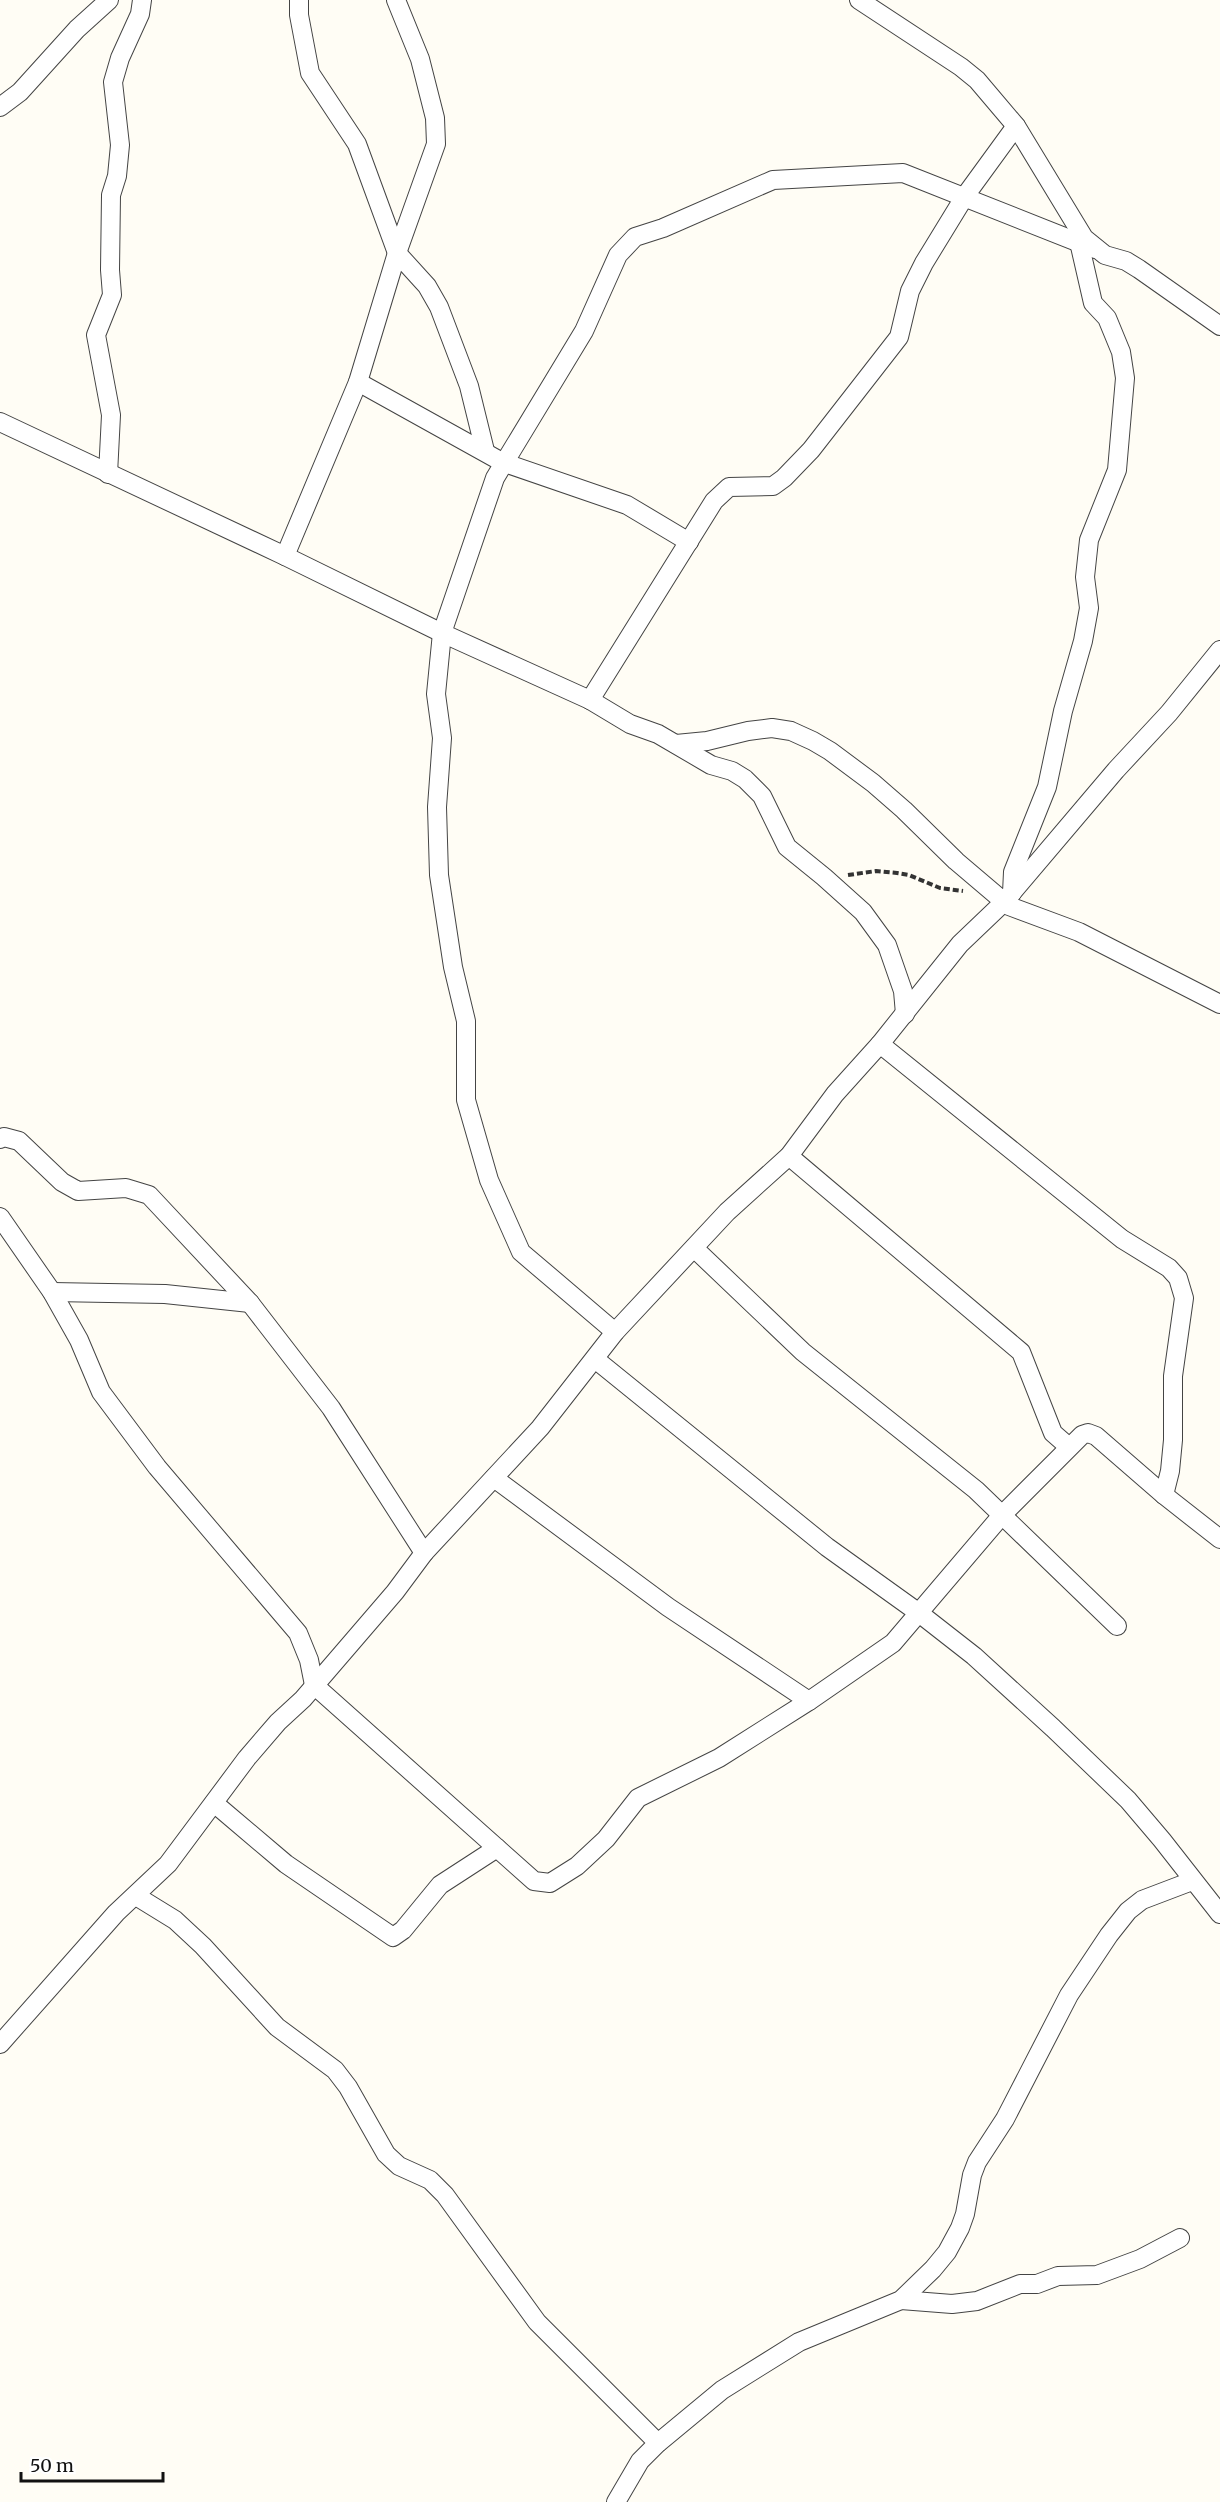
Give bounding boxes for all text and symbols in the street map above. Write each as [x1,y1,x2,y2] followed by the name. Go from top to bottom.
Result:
[21,2445,164,2483] scale bar
[30,2454,74,2477] text: 50 m

